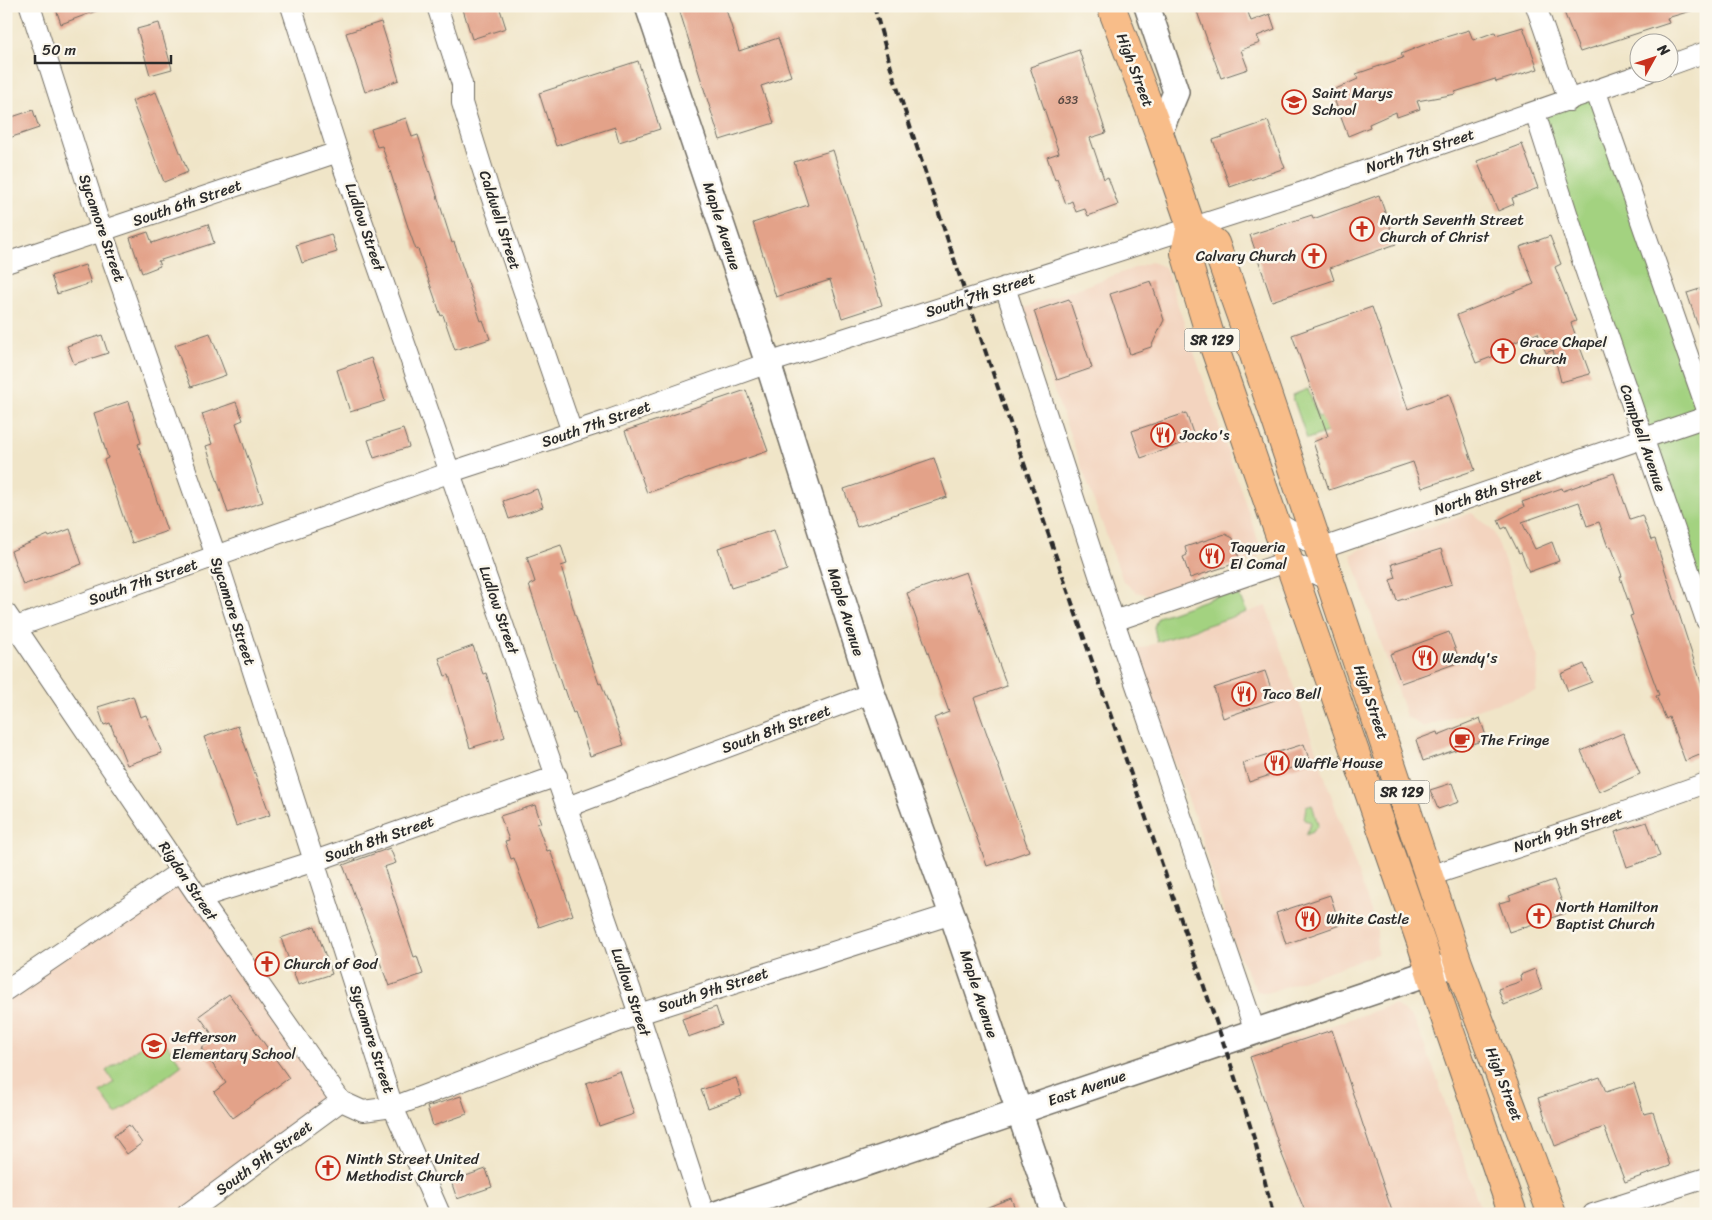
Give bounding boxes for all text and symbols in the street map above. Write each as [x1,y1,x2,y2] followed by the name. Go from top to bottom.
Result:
[1109,29,1161,111] street label: High Street
[35,32,171,64] scale bar
[1630,32,1680,82] north arrow
[42,37,77,63] text: 50 m
[1650,37,1676,62] text: N
[1312,80,1393,123] place label: Saint Marys School
[1058,89,1078,111] house number: 633
[1281,89,1307,115] school or university icon: Saint Marys School
[1362,121,1478,181] street label: North 7th Street
[472,167,528,274] street label: Caldwell Street
[71,170,133,286] street label: Sycamore Street
[129,172,245,234] street label: South 6th Street
[696,178,749,274] street label: Maple Avenue
[338,179,393,276] street label: Ludlow Street
[1380,207,1524,250] place label: North Seventh Street Church of Christ
[1349,216,1375,242] church icon: North Seventh Street Church of Christ
[1196,243,1296,269] place label: Calvary Church
[1301,243,1327,269] church icon: Calvary Church
[922,265,1039,325] street label: South 7th Street
[1184,328,1240,352] road number: SR 129
[1520,329,1608,372] place label: Grace Chapel Church
[1490,338,1516,364] church icon: Grace Chapel Church
[1612,381,1674,496] street label: Campbell Avenue
[538,393,654,455] street label: South 7th Street
[1150,422,1176,448] restaurant icon: Jocko's
[1179,422,1230,448] place label: Jocko's
[1430,461,1546,523] street label: North 8th Street
[1230,534,1288,577] place label: Taqueria El Comal
[1199,543,1225,569] restaurant icon: Taqueria El Comal
[85,551,201,613] street label: South 7th Street
[203,553,263,669] street label: Sycamore Street
[472,562,527,659] street label: Ludlow Street
[820,564,872,660] street label: Maple Avenue
[1412,645,1438,671] restaurant icon: Wendy's
[1442,645,1498,671] place label: Wendy's
[1346,661,1396,743] street label: High Street
[1231,681,1257,707] restaurant icon: Taco Bell
[1262,681,1322,707] place label: Taco Bell
[718,697,835,761] street label: South 8th Street
[1449,727,1475,753] cafe icon: The Fringe
[1480,727,1549,753] place label: The Fringe
[1264,750,1290,776] restaurant icon: Waffle House
[1294,750,1383,776] place label: Waffle House
[1374,780,1430,804] road number: SR 129
[1510,800,1626,860] street label: North 9th Street
[321,808,438,870] street label: South 8th Street
[152,836,225,927] street label: Rigdon Street
[1556,894,1658,937] place label: North Hamilton Baptist Church
[1526,903,1552,929] church icon: North Hamilton Baptist Church
[1295,906,1321,932] restaurant icon: White Castle
[1326,906,1410,932] place label: White Castle
[604,944,659,1041] street label: Ludlow Street
[953,946,1006,1042] street label: Maple Avenue
[254,951,280,977] church icon: Church of God
[284,951,378,977] place label: Church of God
[655,960,772,1020] street label: South 9th Street
[342,981,402,1097] street label: Sycamore Street
[171,1024,297,1067] place label: Jefferson Elementary School
[141,1033,167,1059] school or university icon: Jefferson Elementary School
[1478,1043,1530,1125] street label: High Street
[1044,1062,1130,1114] street label: East Avenue
[210,1114,318,1202] street label: South 9th Street
[346,1146,480,1189] place label: Ninth Street United Methodist Church
[315,1155,341,1181] church icon: Ninth Street United Methodist Church

